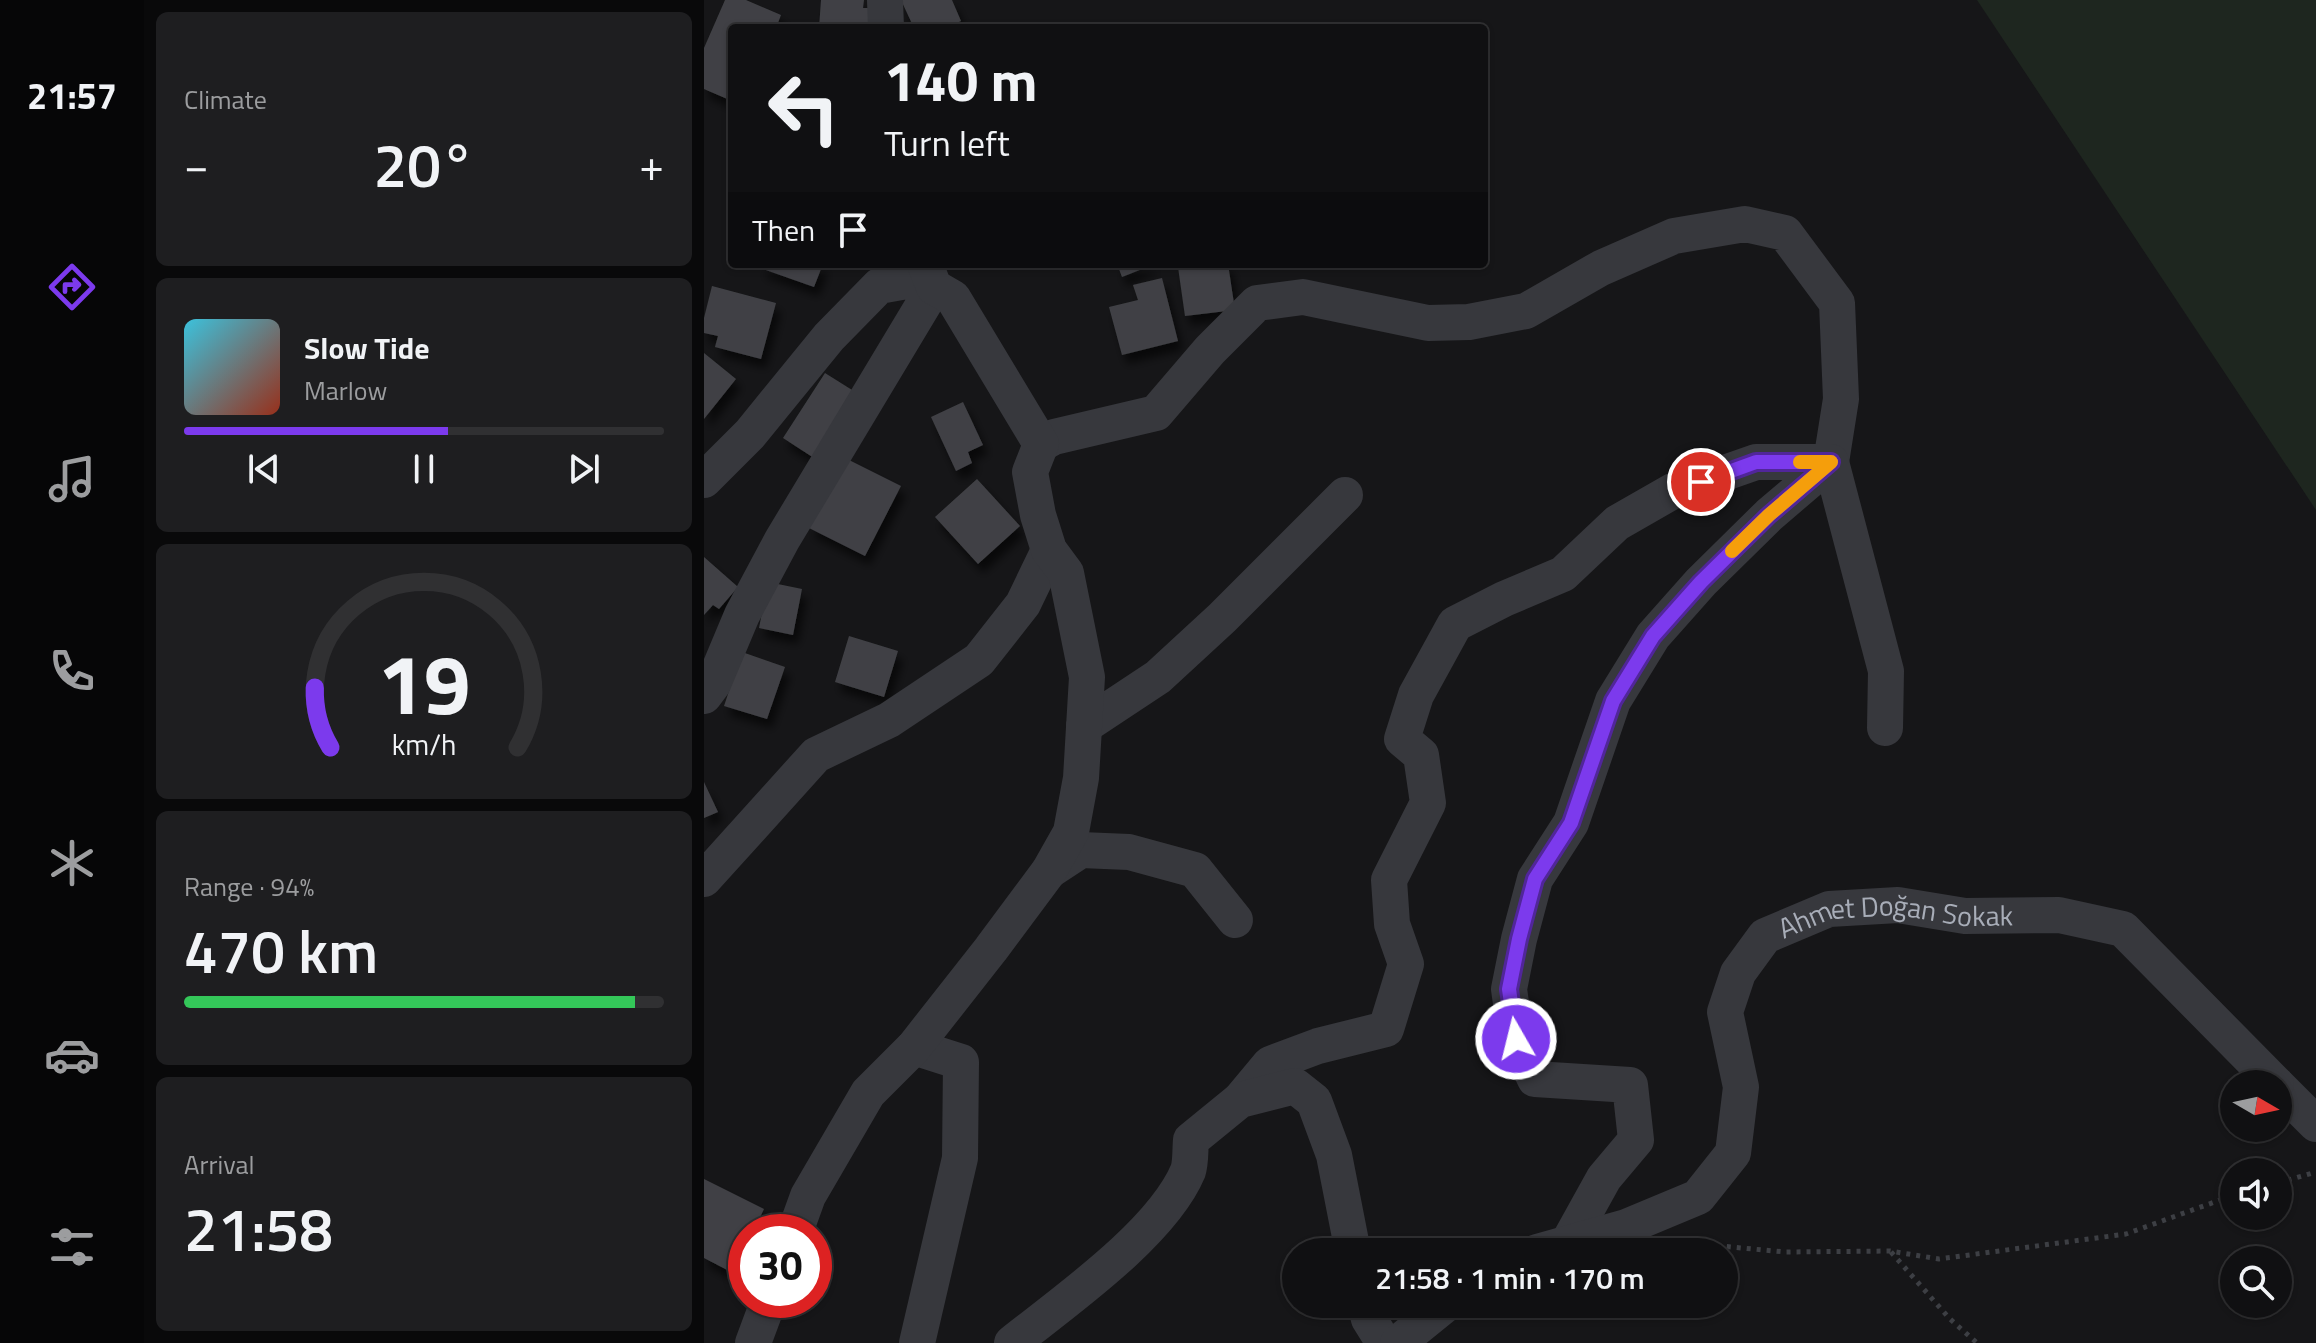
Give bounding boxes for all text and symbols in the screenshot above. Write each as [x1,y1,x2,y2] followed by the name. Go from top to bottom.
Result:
[884,38,1037,123] text: 140 m
[752,56,856,160] icon: left
[27,68,117,123] text: 21:57
[184,80,267,119] text: Climate
[884,115,1010,170] text: Turn left
[374,119,474,210] text: 20°
[184,131,209,198] text: −
[639,131,664,198] text: +
[752,207,815,253] text: Then
[831,208,875,252] icon: arrive
[44,259,100,315] icon: directions
[304,325,429,371] text: Slow Tide
[304,371,387,410] text: Marlow
[242,447,286,491] icon: previous
[402,447,446,491] icon: pause
[562,447,606,491] icon: next
[1667,448,1735,516] pin
[44,451,100,507] icon: music
[1679,460,1723,504] icon: arrive
[377,619,471,745] text: 19
[44,643,100,699] icon: phone
[392,723,456,766] text: km/h
[44,835,100,891] icon: climate
[184,867,314,906] text: Range · 94%
[1771,883,2013,949] street label: Ahmet Doğan Sokak
[184,905,378,996] text: 470 km
[1474,997,1558,1081] position arrow
[44,1027,100,1083] icon: car
[2220,1070,2292,1142] north arrow
[2220,1070,2292,1318] map controls
[184,1145,255,1184] text: Arrival
[2220,1158,2292,1230] button: sound
[184,1183,333,1274] text: 21:58
[728,1214,832,1318] speed limit sign: 30
[44,1219,100,1275] icon: filters
[2220,1246,2292,1318] button: search
[1375,1255,1645,1301] text: 21:58 · 1 min · 170 m

